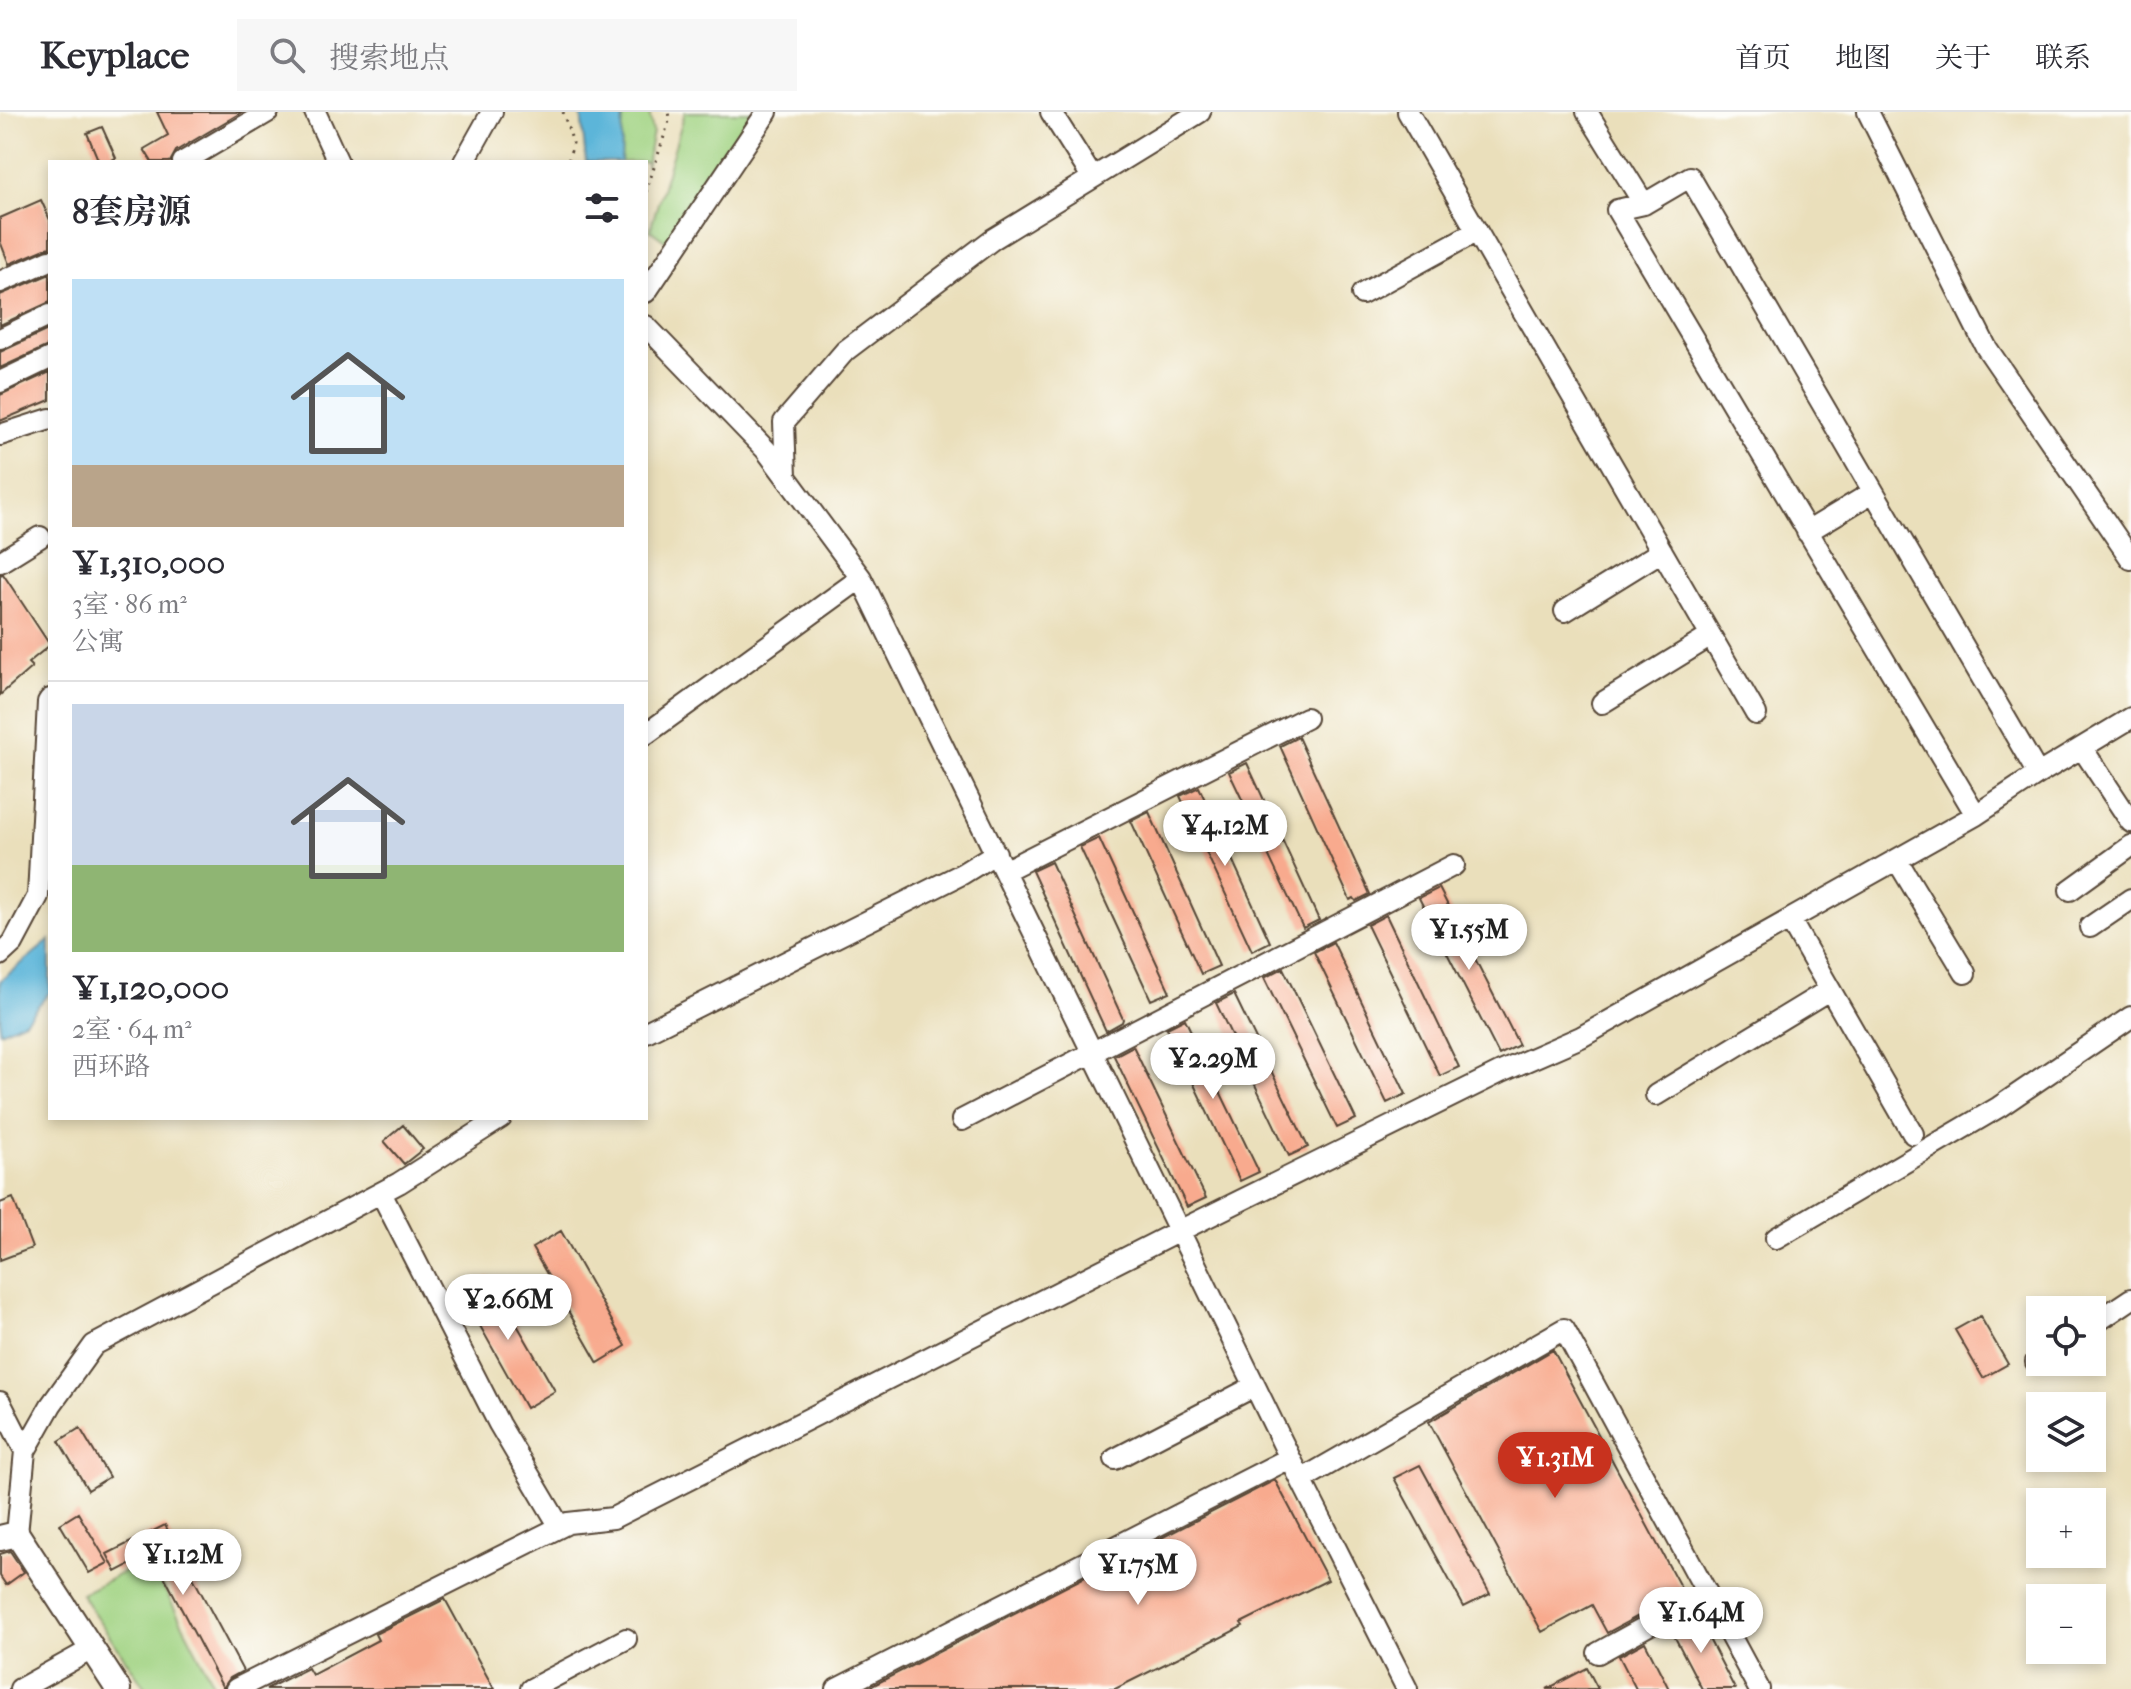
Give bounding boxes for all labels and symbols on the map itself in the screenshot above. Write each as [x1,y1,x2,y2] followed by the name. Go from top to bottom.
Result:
[1160,800,1290,868] pin: ¥4.12M
[1404,904,1534,972] pin: ¥1.55M
[1148,1033,1278,1101] pin: ¥2.29M
[443,1274,573,1342] pin: ¥2.66M
[1490,1432,1620,1500] pin: ¥1.31M
[118,1529,248,1597] pin: ¥1.12M
[1073,1539,1203,1607] pin: ¥1.75M
[1636,1587,1766,1655] pin: ¥1.64M

